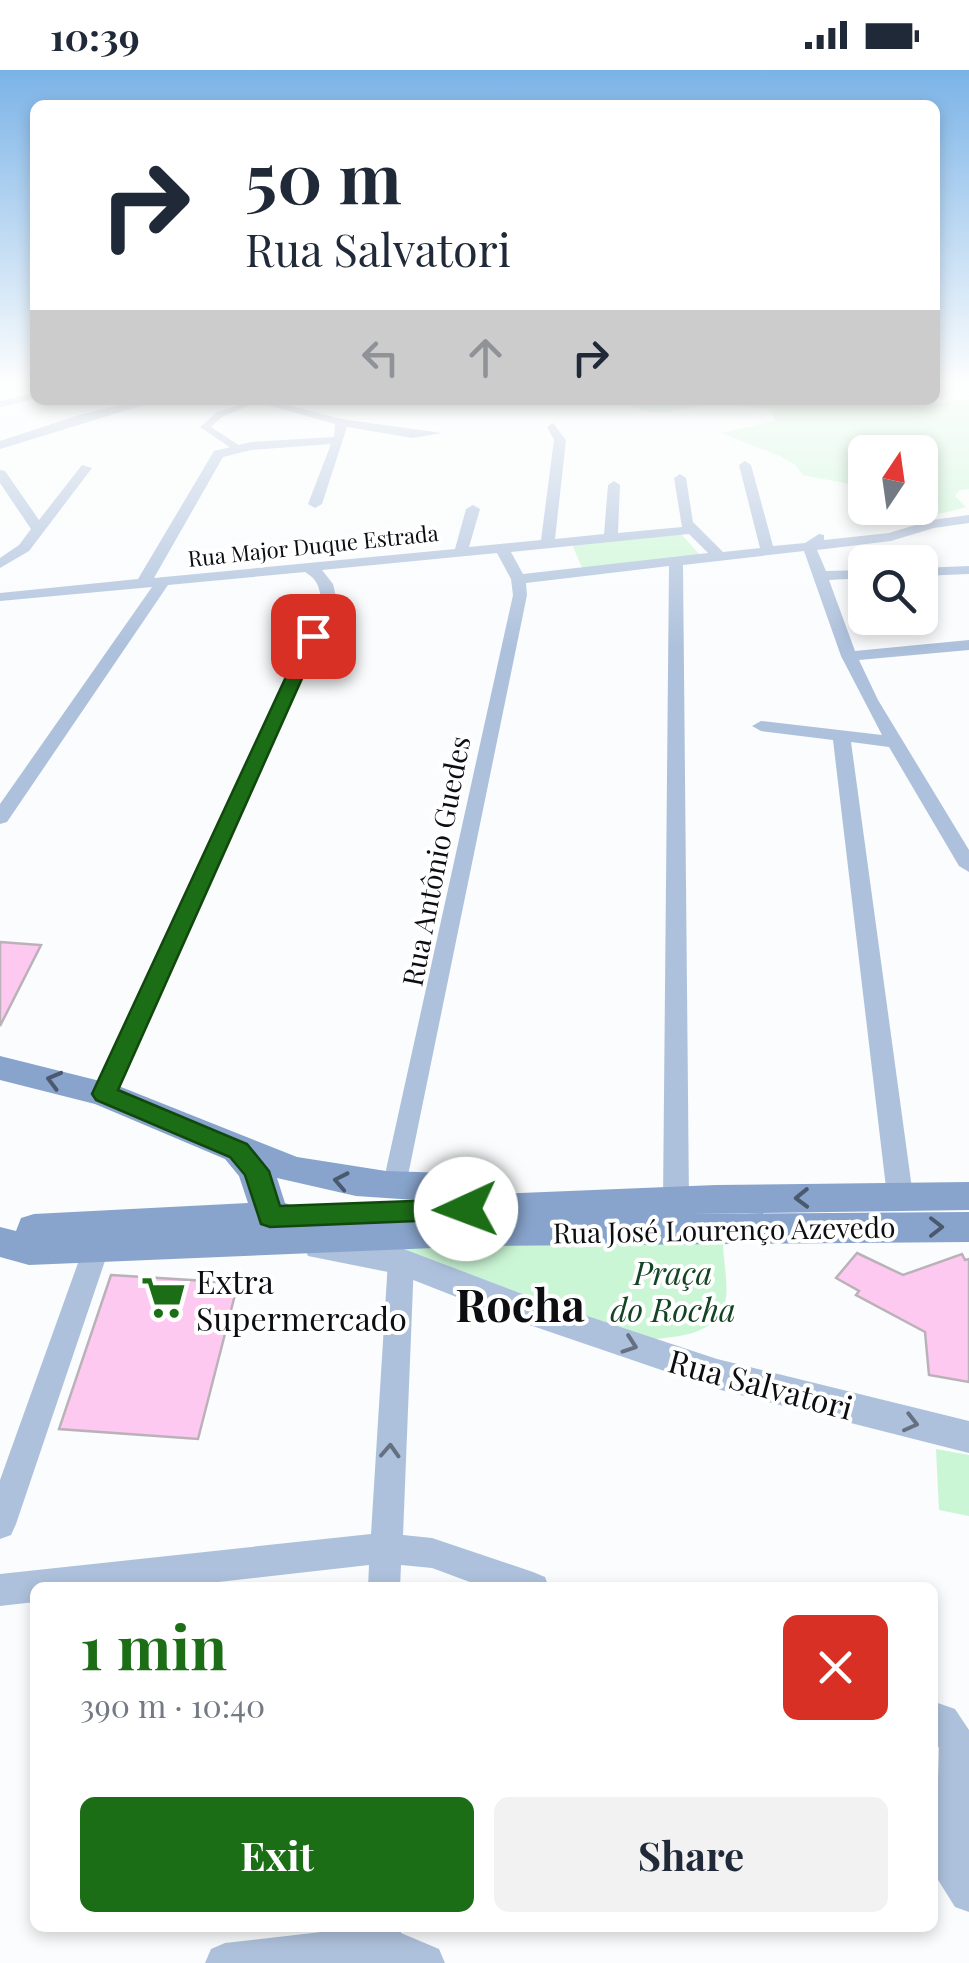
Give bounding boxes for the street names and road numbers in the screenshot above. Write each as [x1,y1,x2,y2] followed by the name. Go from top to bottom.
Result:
[186,517,440,573] street label: Rua Major Duque Estrada
[393,733,477,989] street label: Rua Antônio Guedes
[552,1208,896,1250] street label: Rua José Lourenço Azevedo
[664,1338,858,1428] street label: Rua Salvatori

